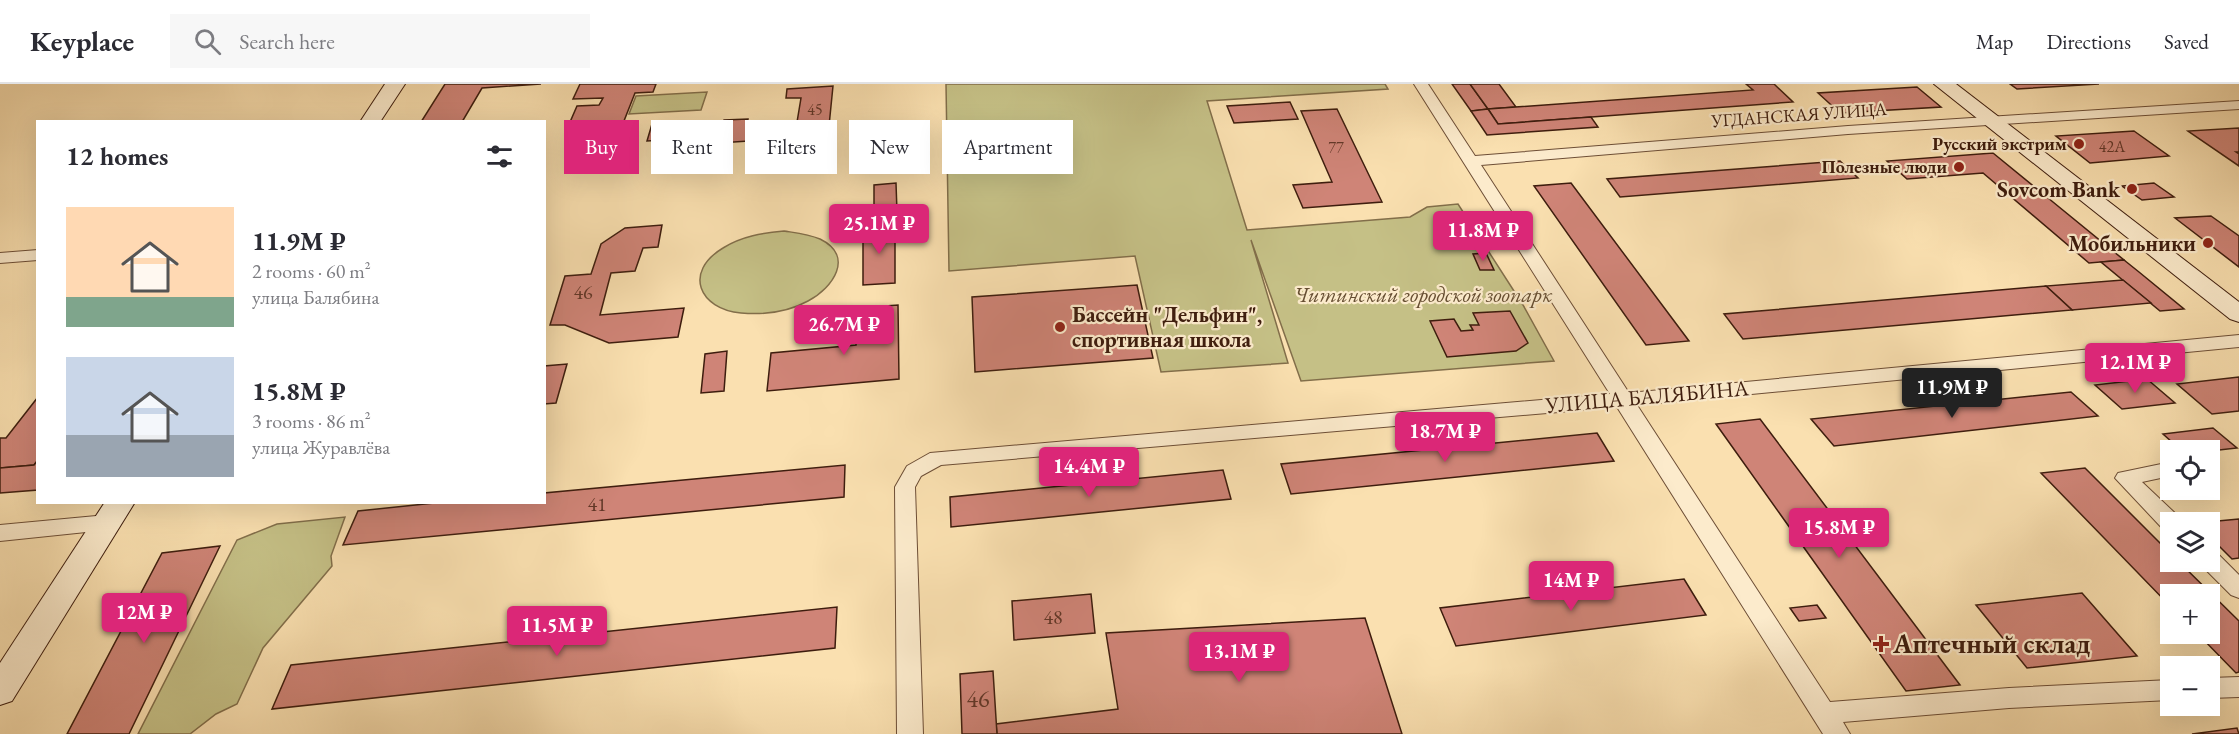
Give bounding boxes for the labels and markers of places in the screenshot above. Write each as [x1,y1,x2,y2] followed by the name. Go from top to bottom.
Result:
[1932,132,2067,155] place label: Русский экстрим
[2072,137,2086,151] marker: Русский экстрим
[1822,155,1947,178] place label: Полезные люди
[1952,160,1966,174] marker: Полезные люди
[1997,175,2121,204] place label: Sovcom Bank
[2125,182,2139,196] marker: Sovcom Bank
[824,204,934,255] pin: 25.1M ₽
[1428,211,1538,262] pin: 11.8M ₽
[2068,229,2196,258] place label: Мобильники
[2201,236,2215,250] marker: Мобильники
[1072,300,1262,354] place label: Бассейн "Дельфин", спортивная школа
[789,305,899,356] pin: 26.7M ₽
[1053,320,1067,334] marker: Бассейн "Дельфин", спортивная школа
[2080,343,2190,394] pin: 12.1M ₽
[1897,368,2007,419] pin: 11.9M ₽
[1390,412,1500,463] pin: 18.7M ₽
[1034,447,1144,498] pin: 14.4M ₽
[1784,508,1894,559] pin: 15.8M ₽
[1529,561,1613,612] pin: 14M ₽
[102,593,186,644] pin: 12M ₽
[502,606,612,657] pin: 11.5M ₽
[1892,626,2091,661] place label: Аптечный склад
[1184,632,1294,683] pin: 13.1M ₽
[1874,637,1888,651] marker: Аптечный склад

